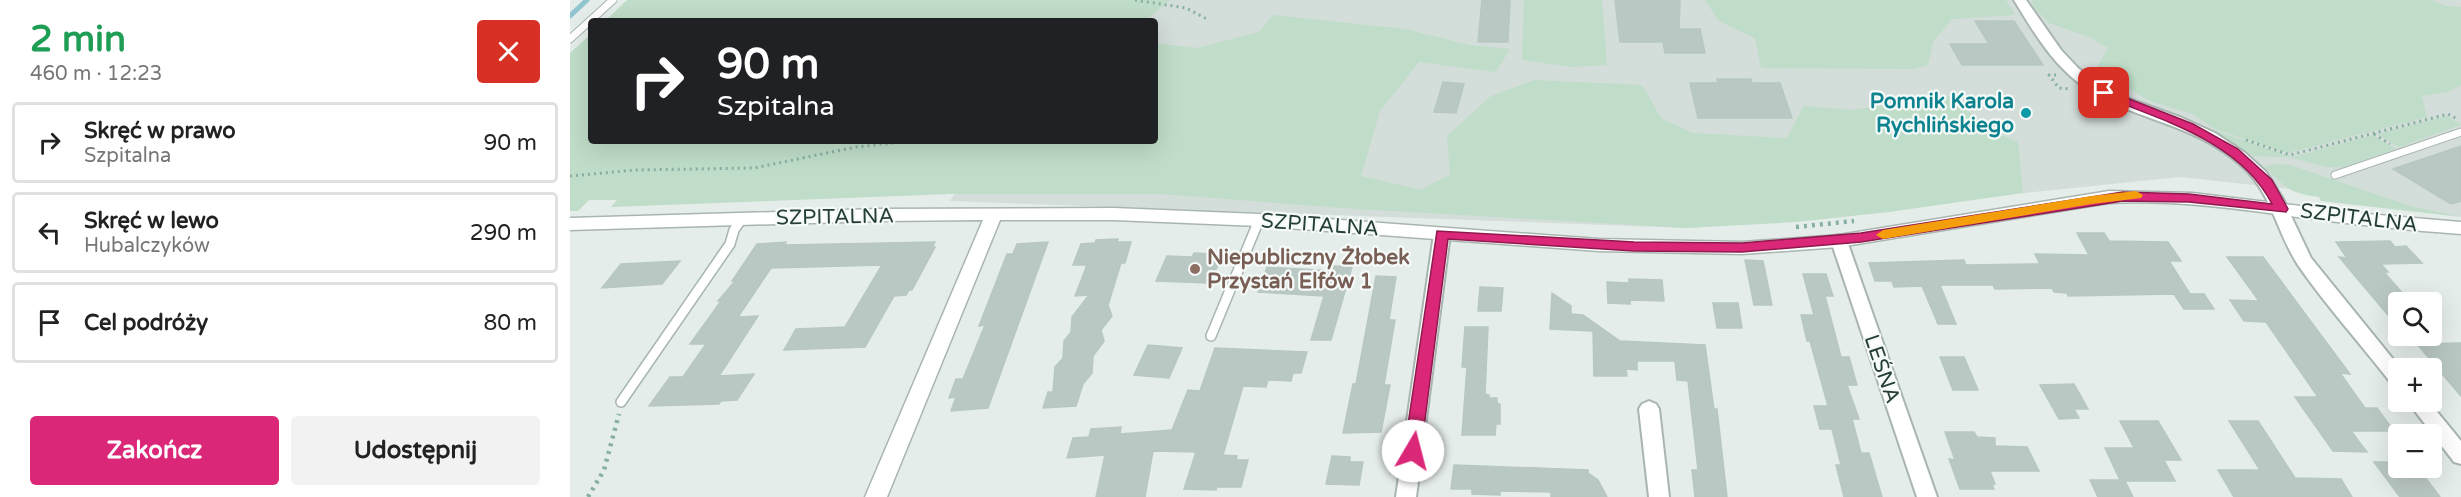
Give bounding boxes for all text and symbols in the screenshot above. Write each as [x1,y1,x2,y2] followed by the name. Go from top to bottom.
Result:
[30,18,126,61] text: 2 min
[477,20,540,83] button: close
[717,39,819,90] text: 90 m
[618,42,696,120] icon: right
[30,62,162,86] text: 460 m · 12:23
[2078,67,2129,118] pin
[2087,76,2120,109] icon: arrive
[1870,89,2014,138] place label: Pomnik Karola Rychlińskiego
[717,90,835,123] text: Szpitalna
[2019,106,2033,120] marker: Pomnik Karola Rychlińskiego
[84,118,236,144] text: Skręć w prawo
[33,126,66,159] icon: right
[483,130,537,156] text: 90 m
[84,144,171,168] text: Szpitalna
[2299,198,2419,238] street label: SZPITALNA
[776,203,894,231] street label: SZPITALNA
[84,208,219,234] text: Skręć w lewo
[1260,208,1380,242] street label: SZPITALNA
[33,216,66,249] icon: left
[470,220,537,246] text: 290 m
[84,234,210,258] text: Hubalczyków
[1207,245,1410,294] place label: Niepubliczny Żłobek Przystań Elfów 1
[1188,262,1202,276] marker: Niepubliczny Żłobek Przystań Elfów 1
[2388,292,2442,478] map controls
[2388,292,2442,346] button: search
[33,306,66,339] icon: arrive
[84,310,208,336] text: Cel podróży
[483,310,537,336] text: 80 m
[1859,331,1905,407] street label: LEŚNA
[2388,358,2442,412] button: +
[30,416,279,485] button: Zakończ
[291,416,540,485] button: Udostępnij
[1381,419,1445,483] position arrow
[2388,424,2442,478] button: −

